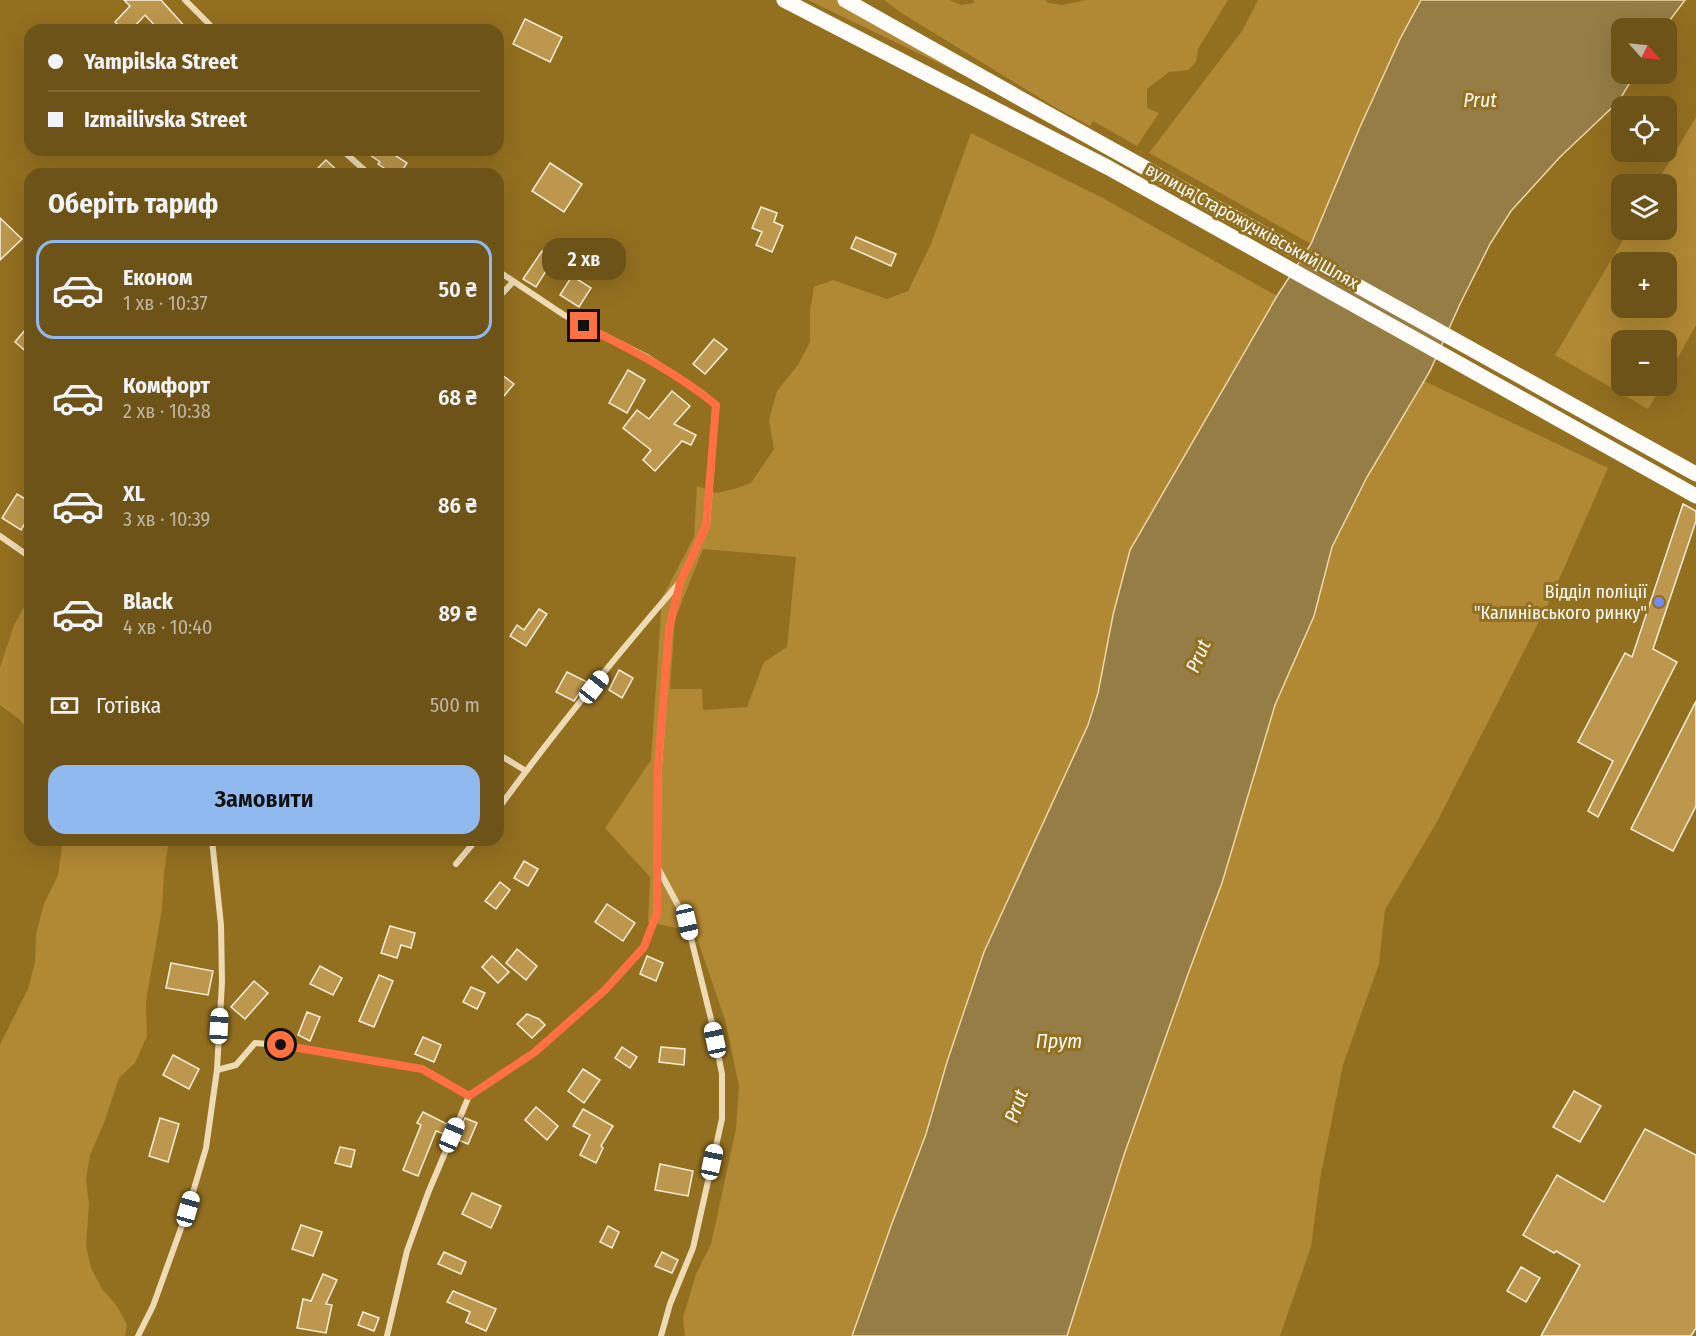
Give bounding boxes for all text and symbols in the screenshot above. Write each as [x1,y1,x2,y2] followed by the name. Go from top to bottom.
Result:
[1611,18,1677,84] north arrow
[1611,18,1677,396] map controls
[84,48,238,75] text: Yampilska Street
[1463,88,1497,112] water label: Prut
[1611,96,1677,162] button: locate
[84,106,247,133] text: Izmailivska Street
[1142,158,1362,294] street label: вулиця Старожучківський Шлях
[1611,174,1677,240] button: layers
[48,188,218,220] text: Оберіть тариф
[542,239,626,281] callout: 2 хв
[568,247,600,271] text: 2 хв
[1611,252,1677,318] button: +
[51,263,105,317] icon: car
[123,264,193,291] text: Економ
[438,276,477,303] text: 50 ₴
[123,291,208,315] text: 1 хв · 10:37
[570,312,597,339] route end
[1611,330,1677,396] button: −
[51,371,105,425] icon: car
[123,372,210,399] text: Комфорт
[438,384,477,411] text: 68 ₴
[123,399,211,423] text: 2 хв · 10:38
[51,479,105,533] icon: car
[123,480,145,507] text: XL
[438,492,477,519] text: 86 ₴
[123,507,210,531] text: 3 хв · 10:39
[1474,581,1647,624] place label: Відділ поліції "Калинівського ринку"
[51,587,105,641] icon: car
[123,588,173,615] text: Black
[1652,595,1666,609] marker: Відділ поліції "Калинівського ринку"
[438,600,477,627] text: 89 ₴
[123,615,212,639] text: 4 хв · 10:40
[1180,635,1216,676] water label: Prut
[576,667,612,707] car
[48,689,81,722] icon: cash
[96,692,161,719] text: Готівка
[430,693,480,717] text: 500 m
[48,765,480,834] button: Замовити
[674,902,700,942] car
[209,1008,229,1044] car
[702,1021,728,1059] car
[1036,1029,1082,1053] water label: Прут
[267,1031,294,1058] route start
[999,1086,1033,1126] water label: Prut
[437,1115,467,1155] car
[699,1143,725,1181] car
[174,1189,202,1229] car

